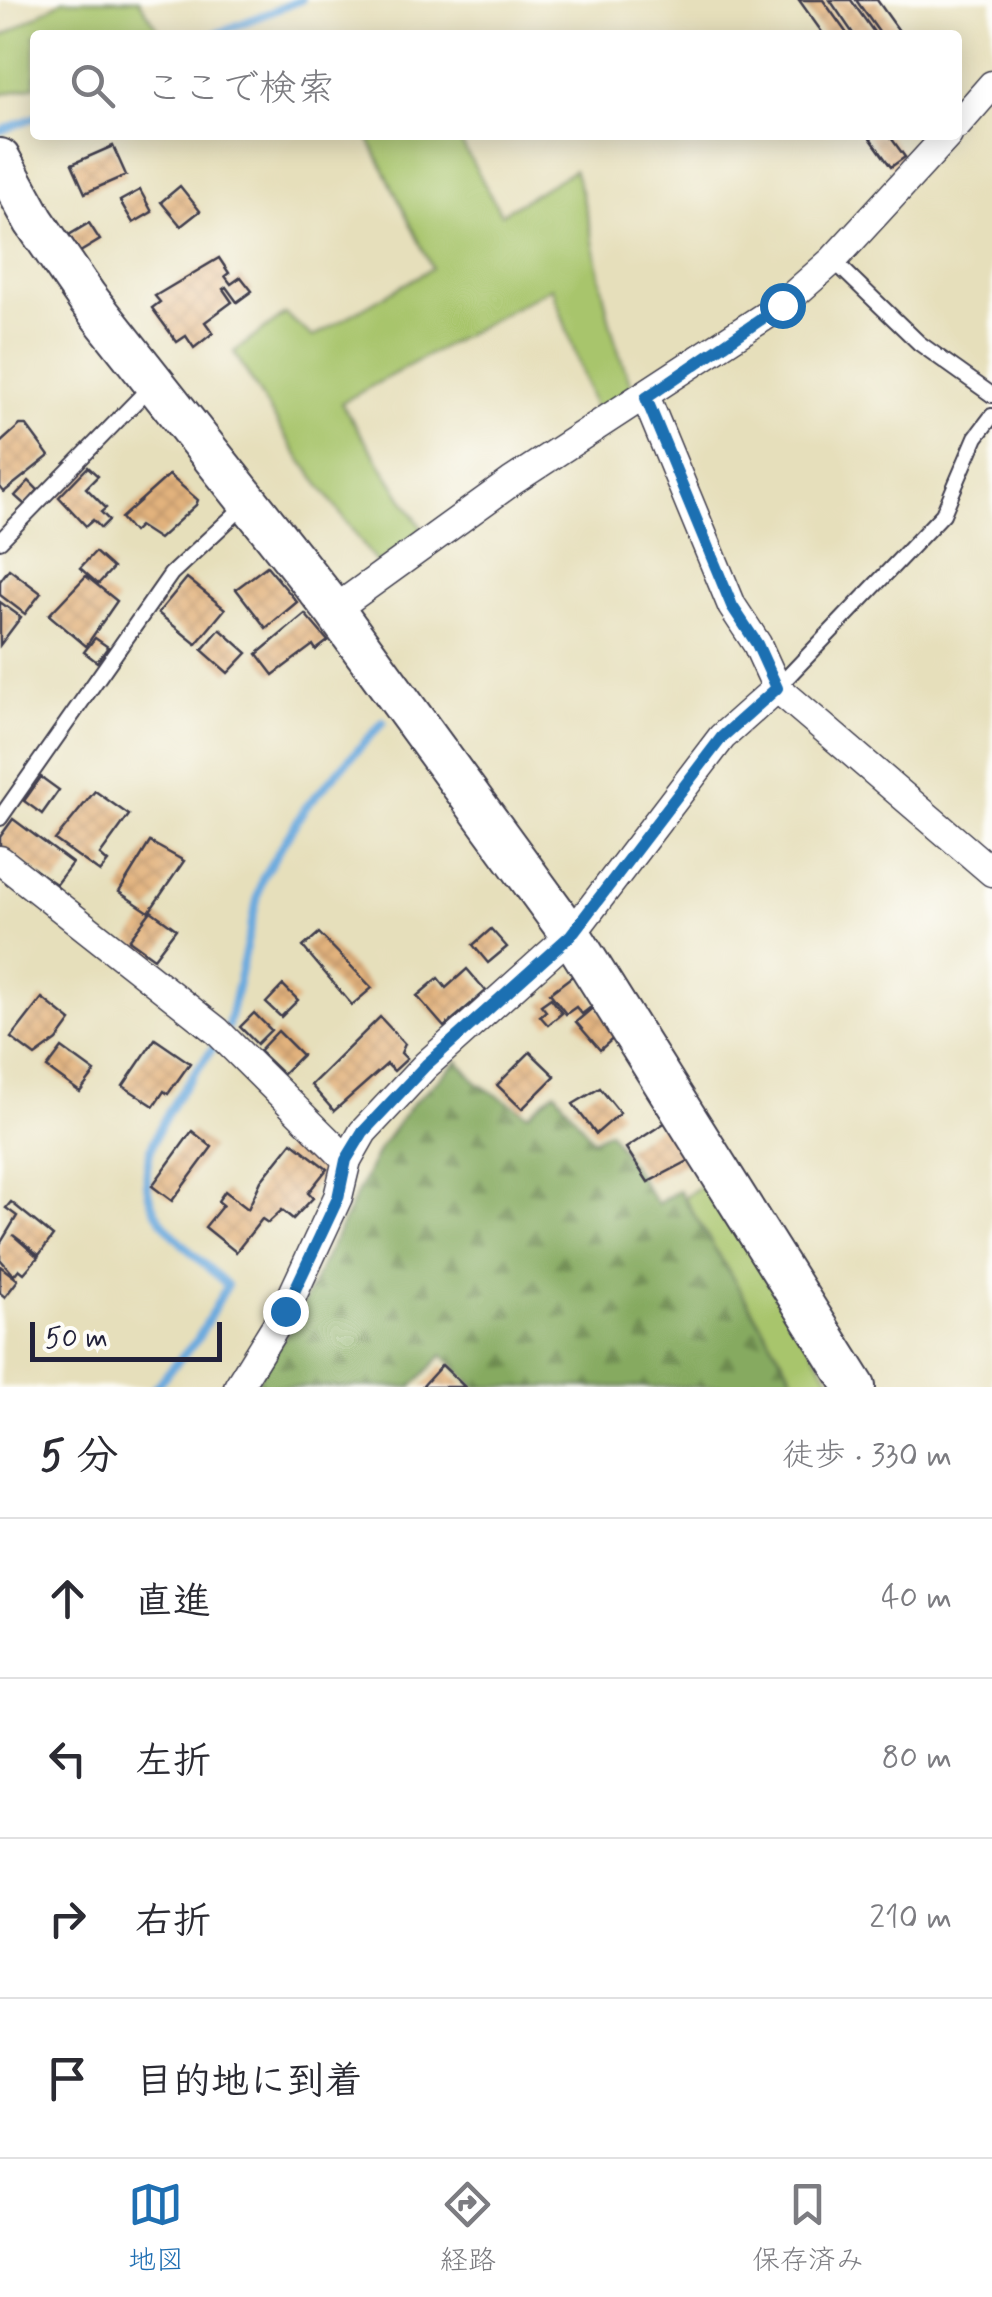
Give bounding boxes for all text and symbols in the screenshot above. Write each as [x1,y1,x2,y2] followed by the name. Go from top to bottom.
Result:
[30,30,962,140] search box
[65,58,120,113] icon: search
[145,65,335,114] text: ここで検索
[760,283,806,329] route start
[263,1289,309,1335] route end
[30,1317,222,1362] scale bar
[45,1321,108,1358] text: 50 m
[40,1430,119,1485] text: 5 分
[782,1435,952,1477] text: 徒歩 · 330 m
[40,1571,95,1626] icon: ahead
[881,1577,952,1619] text: 40 m
[135,1578,211,1627] text: 直進
[40,1731,95,1786] icon: left
[882,1737,952,1779] text: 80 m
[135,1738,211,1787] text: 左折
[40,1891,95,1946] icon: right
[869,1897,952,1939] text: 210 m
[135,1898,211,1947] text: 右折
[40,2051,95,2106] icon: arrive
[135,2058,363,2107] text: 目的地に到着
[128,2177,184,2280] tab: 地図
[440,2177,496,2280] tab: 経路
[752,2177,864,2280] tab: 保存済み

